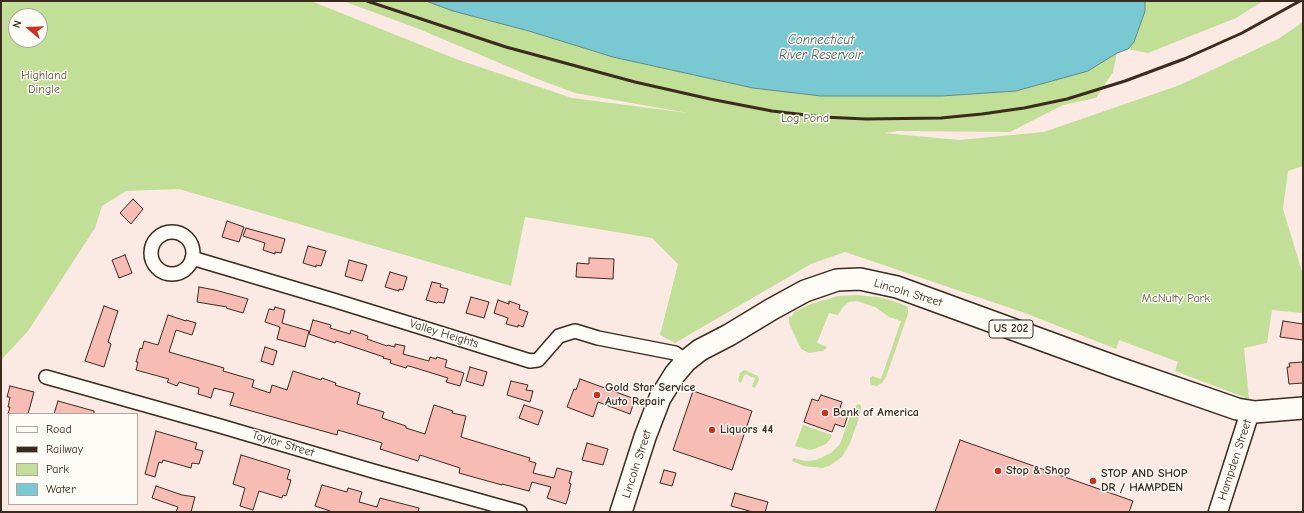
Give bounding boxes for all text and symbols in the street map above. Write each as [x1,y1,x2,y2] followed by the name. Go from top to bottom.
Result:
[8,8,48,48] north arrow
[10,19,24,30] text: N
[779,32,863,63] water label: Connecticut River Reservoir
[21,69,67,97] park label: Highland Dingle
[781,112,829,126] park label: Log Pond
[872,276,944,310] street label: Lincoln Street
[1142,292,1210,306] park label: McNulty Park
[408,317,480,351] street label: Valley Heights
[989,320,1033,338] road number: US 202
[605,381,695,409] place label: Gold Star Service Auto Repair
[592,390,602,400] marker: Gold Star Service Auto Repair
[833,406,919,420] place label: Bank of America
[820,408,830,418] marker: Bank of America
[8,413,138,505] legend
[1215,418,1255,502] street label: Hampden Street
[46,422,72,436] text: Road
[720,423,773,437] place label: Liquors 44
[707,425,717,435] marker: Liquors 44
[250,428,316,460] street label: Taylor Street
[619,428,655,500] street label: Lincoln Street
[46,442,83,456] text: Railway
[46,462,69,476] text: Park
[1006,464,1070,478] place label: Stop & Shop
[993,466,1003,476] marker: Stop & Shop
[1101,467,1187,495] place label: STOP AND SHOP DR / HAMPDEN
[1088,476,1098,486] marker: STOP AND SHOP DR / HAMPDEN
[46,482,76,496] text: Water

